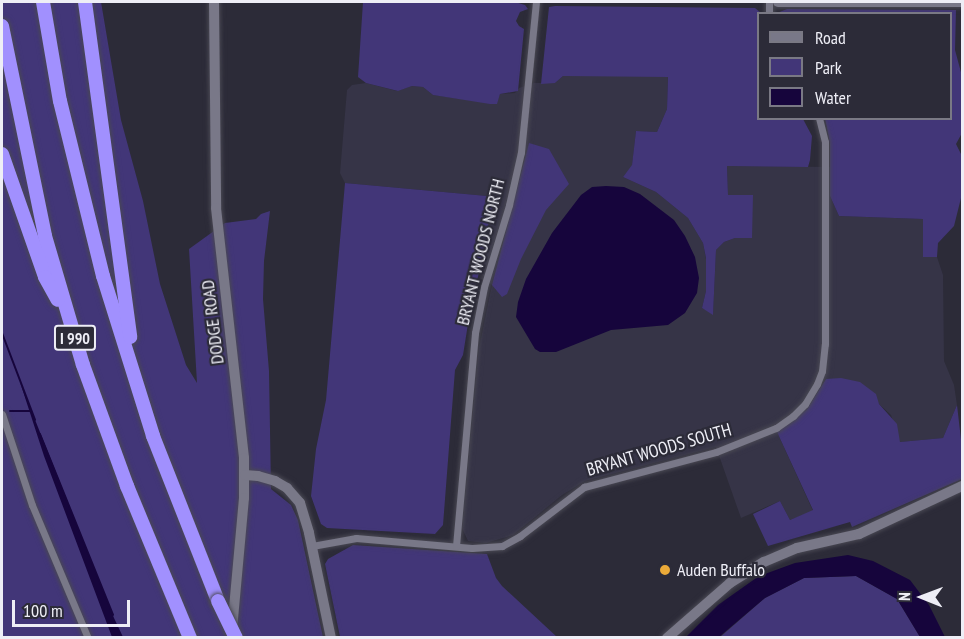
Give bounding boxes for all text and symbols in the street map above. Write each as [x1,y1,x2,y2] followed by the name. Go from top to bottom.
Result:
[757,12,952,120] legend
[815,26,846,49] text: Road
[815,56,842,79] text: Park
[815,86,851,109] text: Water
[452,176,510,328] street label: BRYANT WOODS NORTH
[197,279,229,365] street label: DODGE ROAD
[52,325,98,351] road number: I 990
[584,419,734,481] street label: BRYANT WOODS SOUTH
[677,559,765,581] place label: Auden Buffalo
[658,563,672,577] marker: Auden Buffalo
[892,567,952,627] north arrow
[15,588,134,626] scale bar
[894,592,914,601] text: N
[23,599,63,622] text: 100 m

